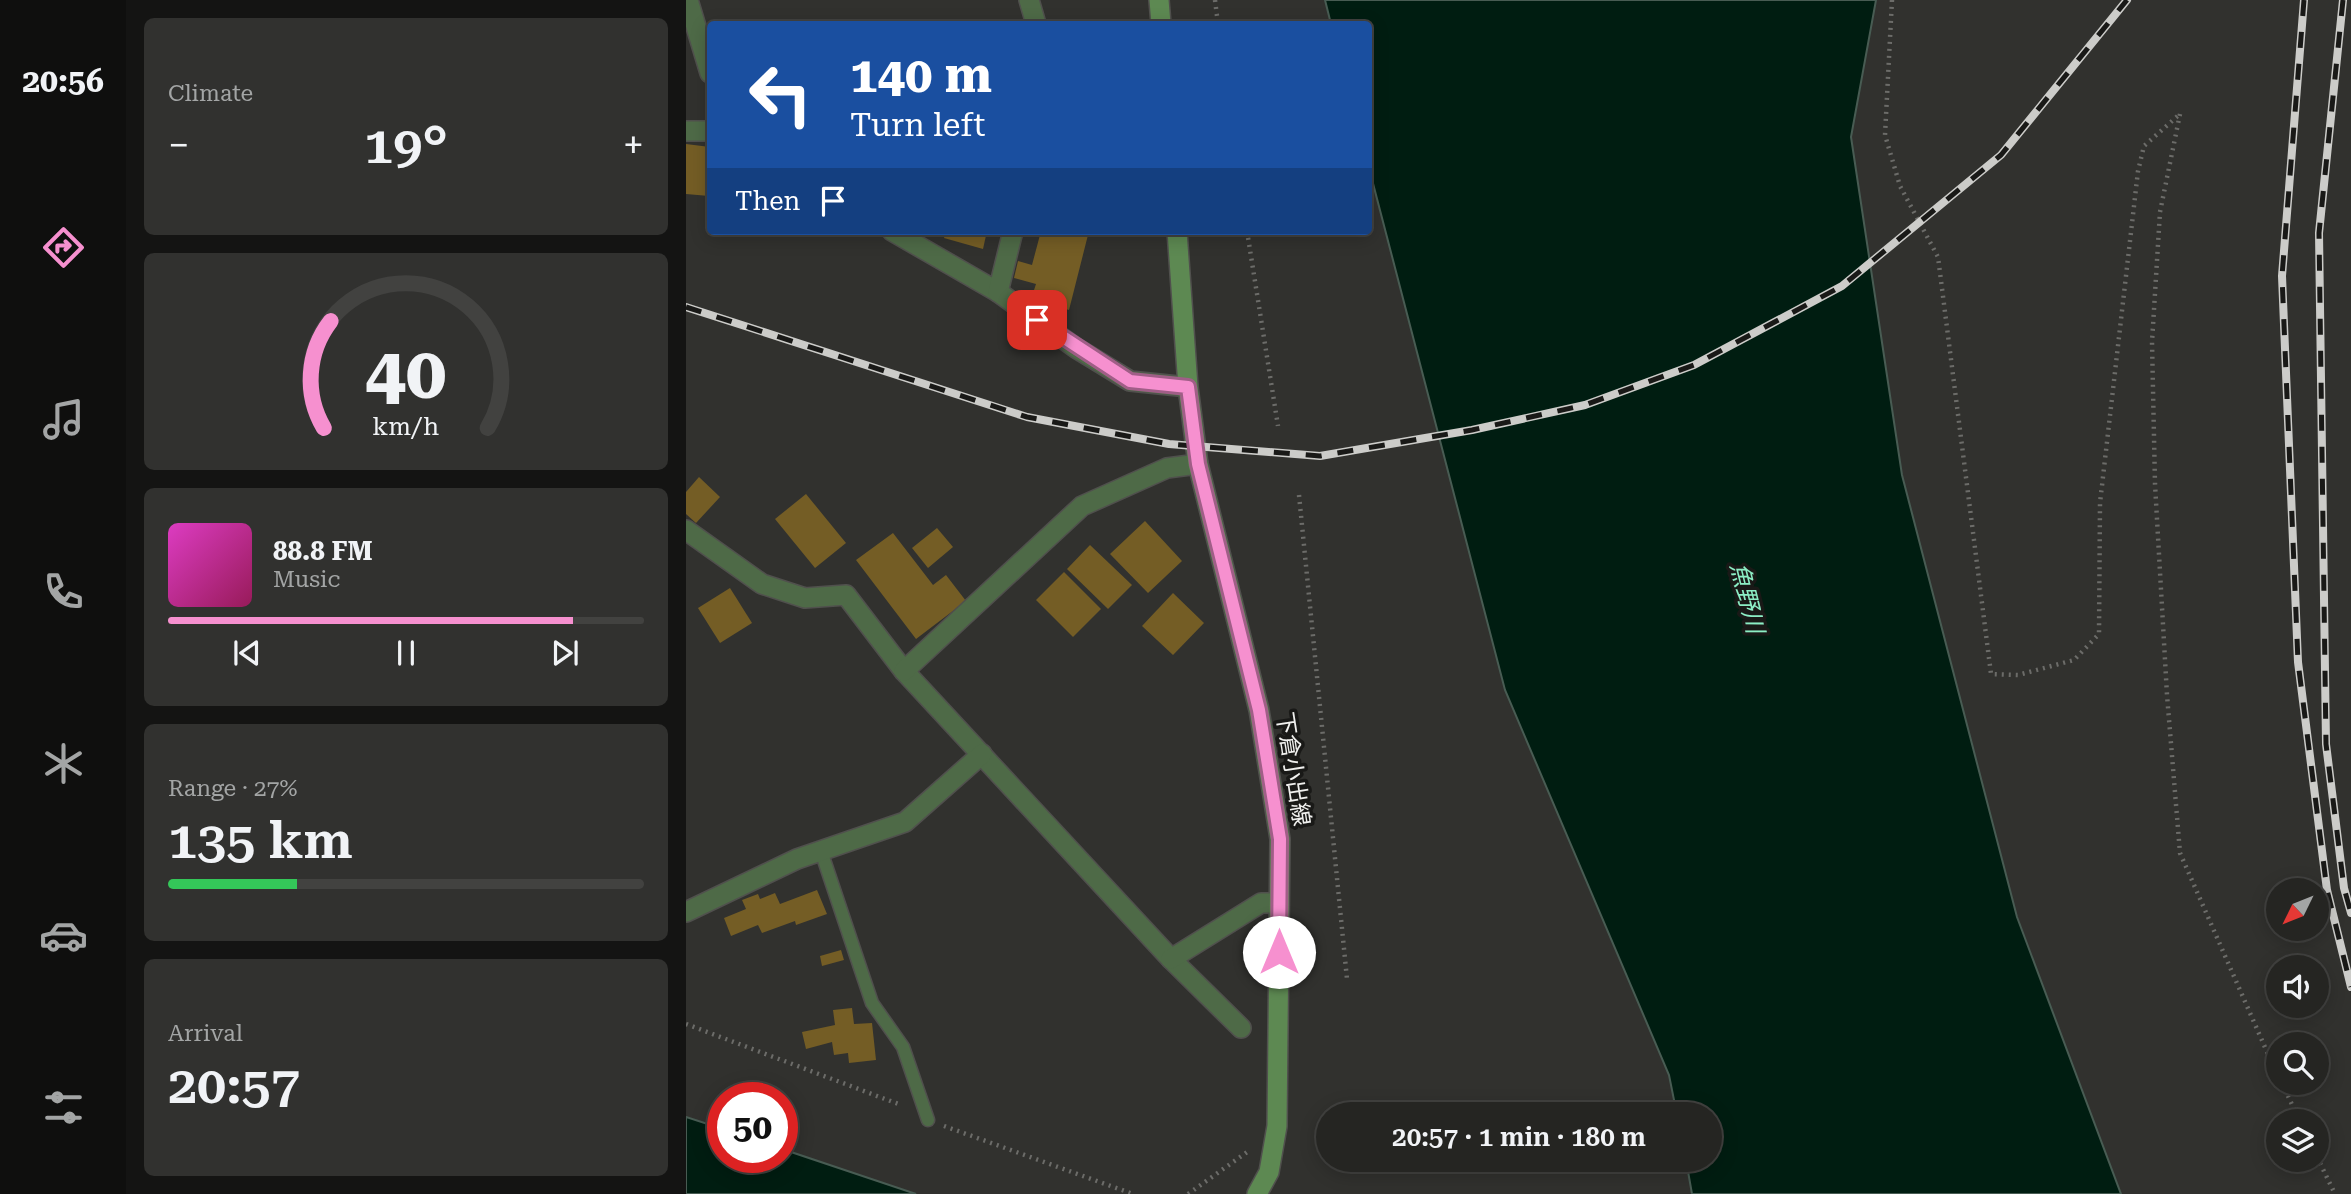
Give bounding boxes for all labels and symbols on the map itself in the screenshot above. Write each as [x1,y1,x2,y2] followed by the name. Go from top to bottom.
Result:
[1007,290,1067,350] pin
[1725,560,1770,639] water label: 魚野川
[1271,710,1315,828] street label: 下倉小出線
[2266,878,2329,942] north arrow
[1242,915,1316,989] position arrow
[707,1082,798,1173] speed limit sign: 50

